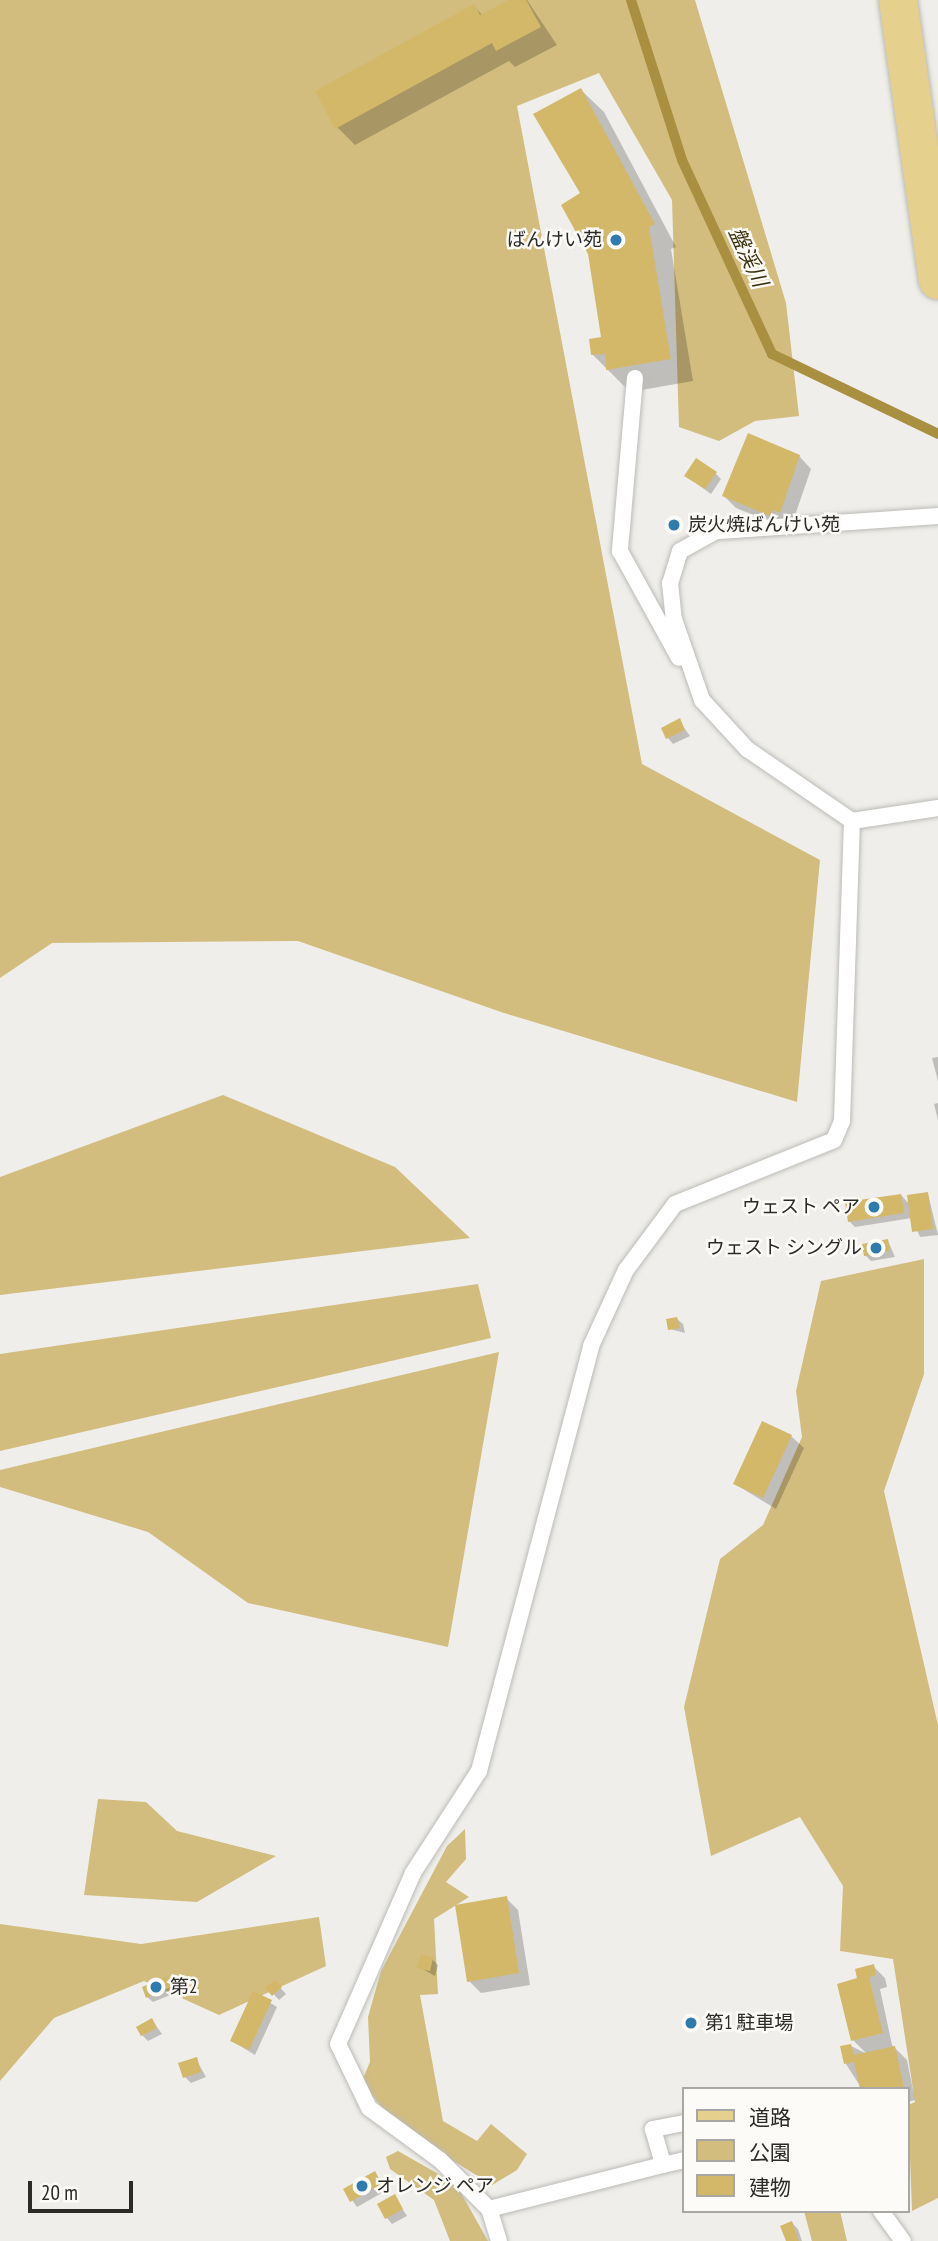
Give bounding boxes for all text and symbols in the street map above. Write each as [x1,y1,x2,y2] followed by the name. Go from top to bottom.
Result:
[723,223,773,291] water label: 盤渓川
[507,229,602,251] place label: ばんけい苑
[608,232,624,248] marker: ばんけい苑
[688,514,840,536] place label: 炭火焼ばんけい苑
[666,517,682,533] marker: 炭火焼ばんけい苑
[742,1196,860,1218] place label: ウェスト ペア
[866,1199,882,1215] marker: ウェスト ペア
[706,1237,862,1259] place label: ウェスト シングル
[868,1240,884,1256] marker: ウェスト シングル
[170,1976,198,1998] place label: 第2
[148,1979,164,1995] marker: 第2
[705,2012,794,2034] place label: 第1 駐車場
[683,2015,699,2031] marker: 第1 駐車場
[682,2087,910,2213] legend
[749,2104,791,2131] text: 道路
[749,2139,791,2166] text: 公園
[32,2168,136,2212] scale bar
[749,2174,791,2201] text: 建物
[376,2175,494,2197] place label: オレンジ ペア
[354,2178,370,2194] marker: オレンジ ペア
[41,2179,78,2206] text: 20 m

